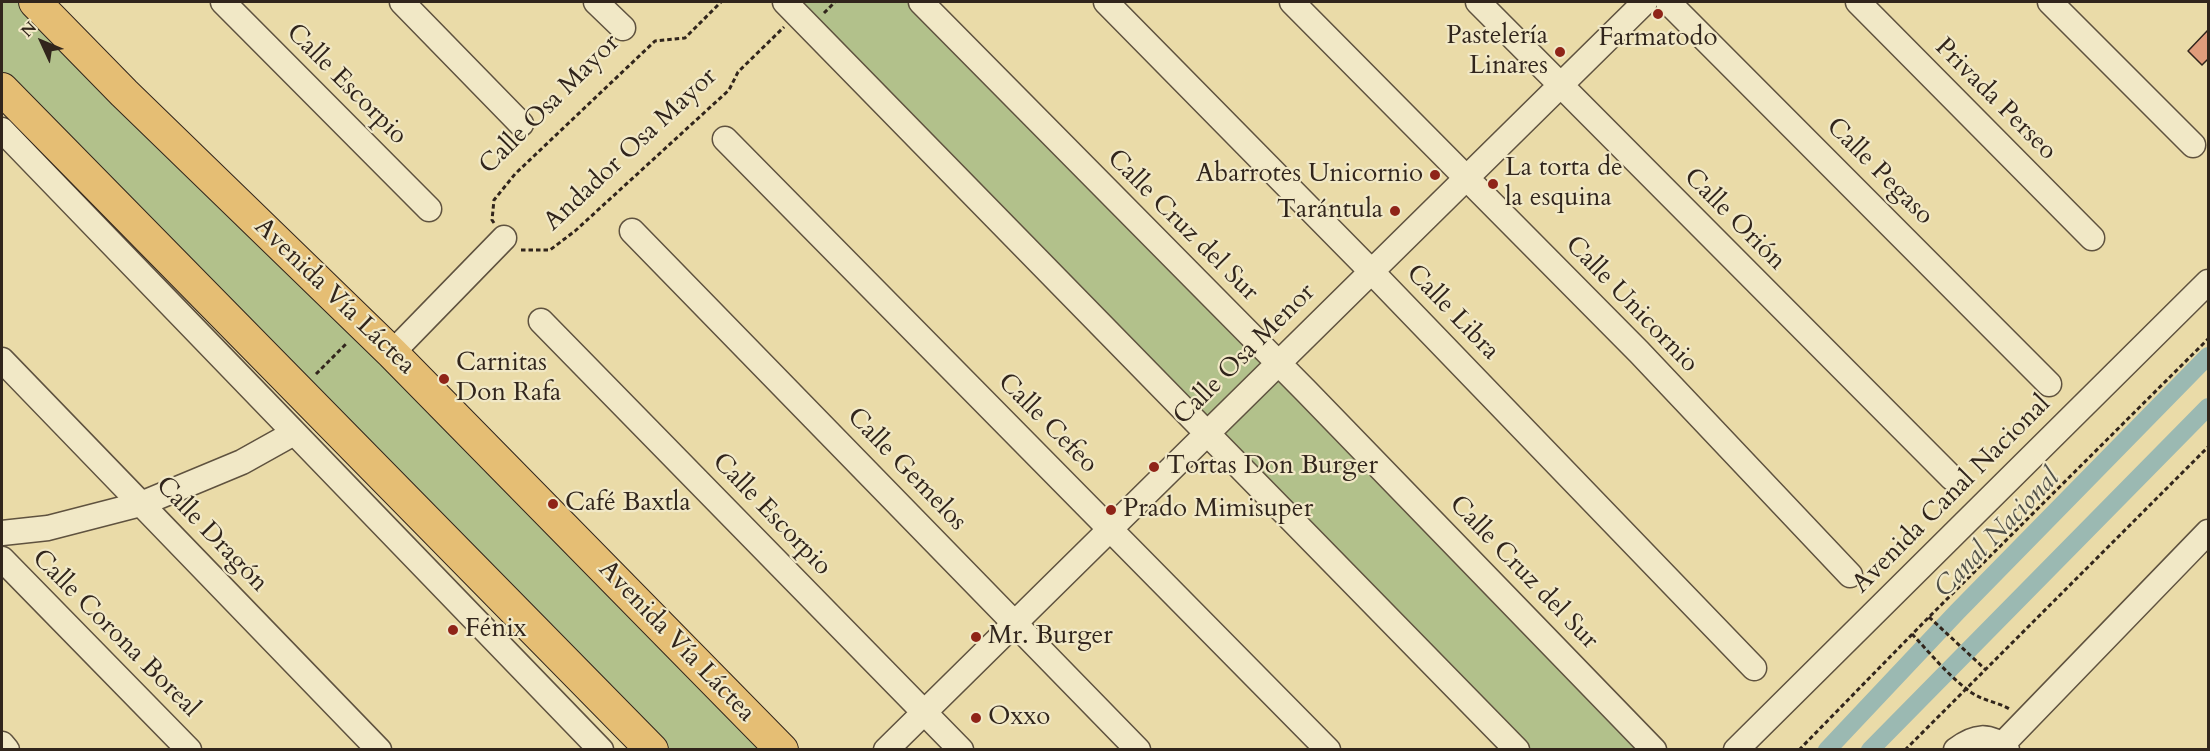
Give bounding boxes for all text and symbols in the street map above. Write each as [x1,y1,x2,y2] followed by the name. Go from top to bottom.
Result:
[1651,7,1665,21] marker: Farmatodo
[12,12,72,72] north arrow
[16,17,42,42] text: N
[279,18,413,152] street label: Calle Escorpio
[1446,21,1548,82] place label: Pastelería Linares
[1599,23,1717,55] place label: Farmatodo
[473,28,627,182] street label: Calle Osa Mayor
[1927,32,2063,168] street label: Privada Perseo
[1553,45,1567,59] marker: Pastelería Linares
[538,62,724,238] street label: Andador Osa Mayor
[1819,112,1939,232] street label: Calle Pegaso
[1100,144,1264,308] street label: Calle Cruz del Sur
[1505,153,1623,214] place label: La torta de la esquina
[1196,159,1423,191] place label: Abarrotes Unicornio
[1677,163,1791,277] street label: Calle Orión
[1428,168,1442,182] marker: Abarrotes Unicornio
[1486,177,1500,191] marker: La torta de la esquina
[1277,195,1383,227] place label: Tarántula
[1388,204,1402,218] marker: Tarántula
[247,212,421,382] street label: Avenida Vía Láctea
[1558,230,1704,380] street label: Calle Unicornio
[1399,259,1505,367] street label: Calle Libra
[1168,278,1322,432] street label: Calle Osa Menor
[456,348,561,410] place label: Carnitas Don Rafa
[991,368,1103,480] street label: Calle Cefeo
[437,372,451,386] marker: Carnitas Don Rafa
[1846,389,2058,601] street label: Avenida Canal Nacional
[840,402,972,538] street label: Calle Gemelos
[705,447,837,583] street label: Calle Escorpio
[1166,451,1378,483] place label: Tortas Don Burger
[1147,460,1161,474] marker: Tortas Don Burger
[1928,463,2068,605] water label: Canal Nacional
[148,471,274,599] street label: Calle Dragón
[565,488,691,520] place label: Café Baxtla
[1442,490,1604,656] street label: Calle Cruz del Sur
[1123,494,1313,526] place label: Prado Mimisuper
[546,497,560,511] marker: Café Baxtla
[1104,503,1118,517] marker: Prado Mimisuper
[25,544,205,724] street label: Calle Corona Boreal
[591,555,761,729] street label: Avenida Vía Láctea
[465,614,527,646] place label: Fénix
[988,621,1113,653] place label: Mr. Burger
[446,623,460,637] marker: Fénix
[969,630,983,644] marker: Mr. Burger
[988,702,1050,734] place label: Oxxo
[969,711,983,725] marker: Oxxo

